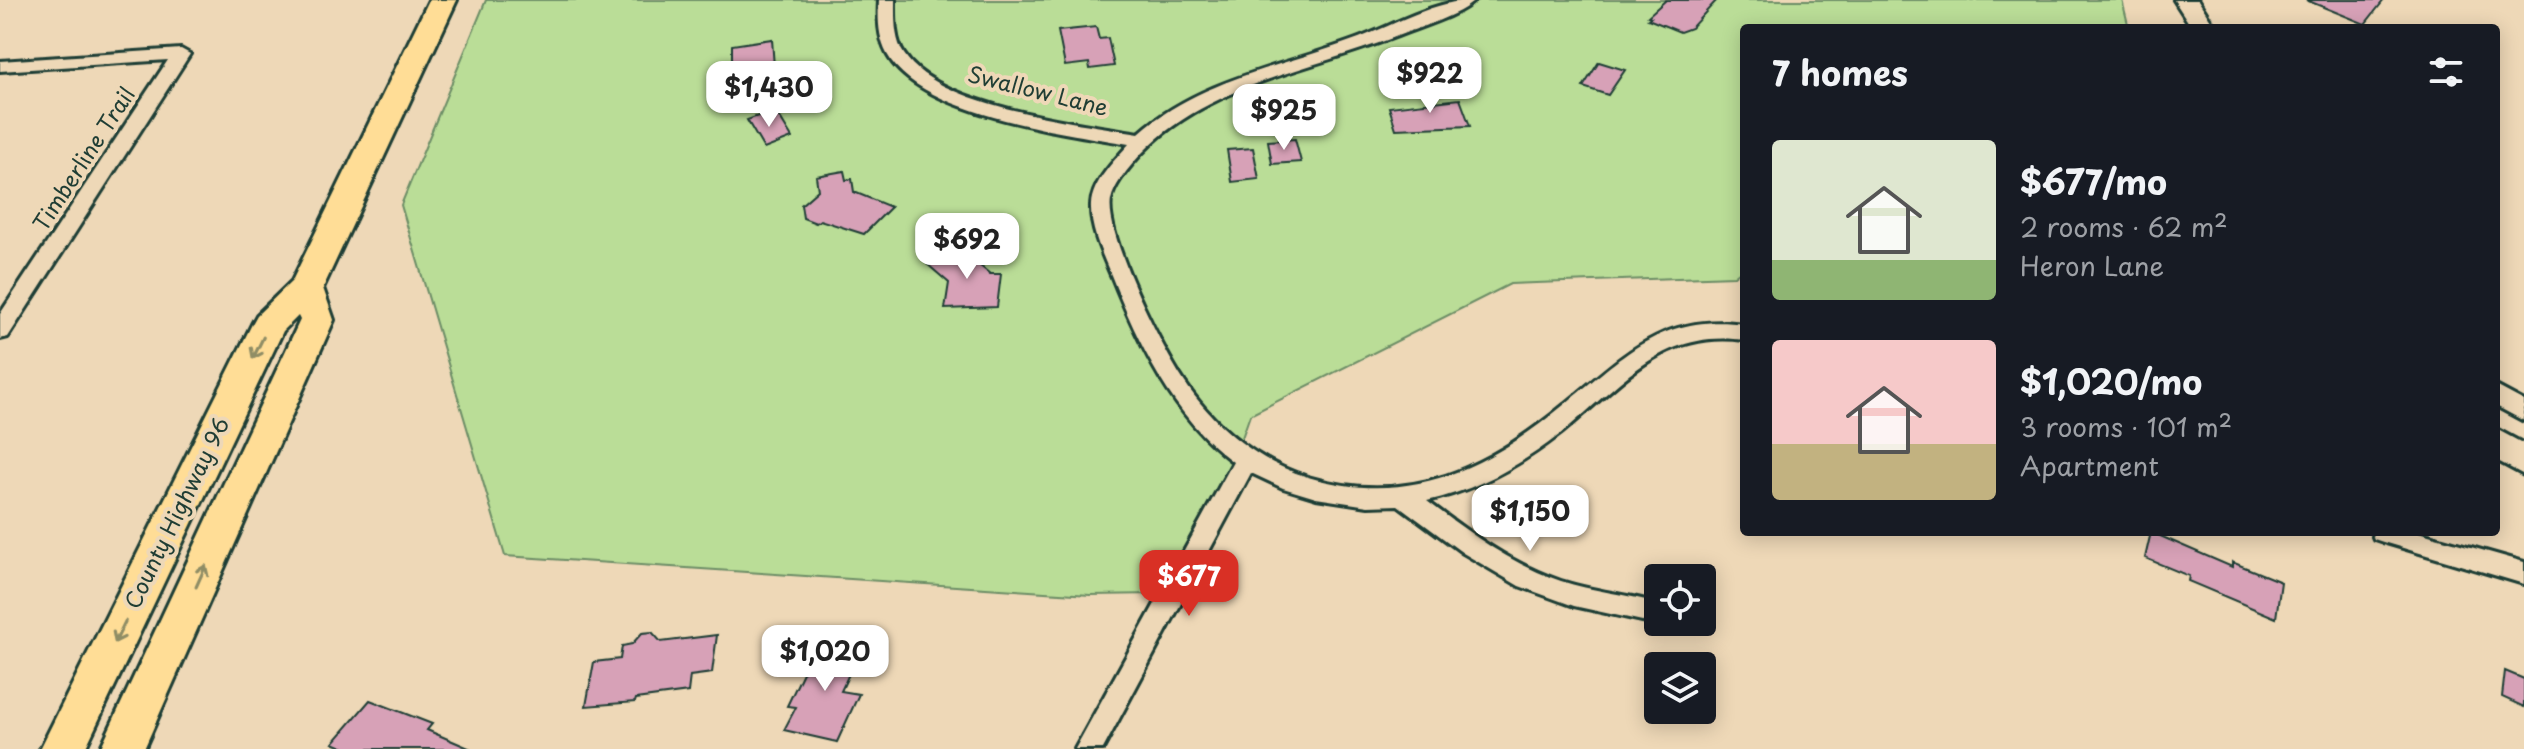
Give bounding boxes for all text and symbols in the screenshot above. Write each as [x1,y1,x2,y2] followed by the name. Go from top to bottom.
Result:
[1772,46,1908,98] text: 7 homes
[1383,47,1477,115] pin: $922
[2424,50,2468,94] icon: filters
[1396,53,1464,92] text: $922
[965,56,1112,123] street label: Swallow Lane
[704,61,834,129] pin: $1,430
[724,67,814,106] text: $1,430
[24,80,142,237] street label: Timberline Trail
[1237,84,1331,152] pin: $925
[1251,90,1317,129] text: $925
[2020,155,2167,207] text: $677/mo
[1836,172,1932,268] icon: home
[2020,207,2228,246] text: 2 rooms · 62 m²
[920,213,1014,281] pin: $692
[933,219,1001,258] text: $692
[2020,246,2164,285] text: Heron Lane
[250,335,265,359] one-way arrow
[2020,355,2202,407] text: $1,020/mo
[1836,372,1932,468] icon: home
[2020,407,2232,446] text: 3 rooms · 101 m²
[115,411,236,614] street label: County Highway 96
[2020,446,2159,485] text: Apartment
[1465,485,1595,553] pin: $1,150
[1490,491,1570,530] text: $1,150
[1142,550,1236,618] pin: $677
[1157,556,1221,595] text: $677
[194,564,209,588] one-way arrow
[1644,564,1716,724] map controls
[1644,564,1716,636] button: locate
[111,619,127,643] one-way arrow
[760,625,890,693] pin: $1,020
[780,631,870,670] text: $1,020
[1644,652,1716,724] button: layers

